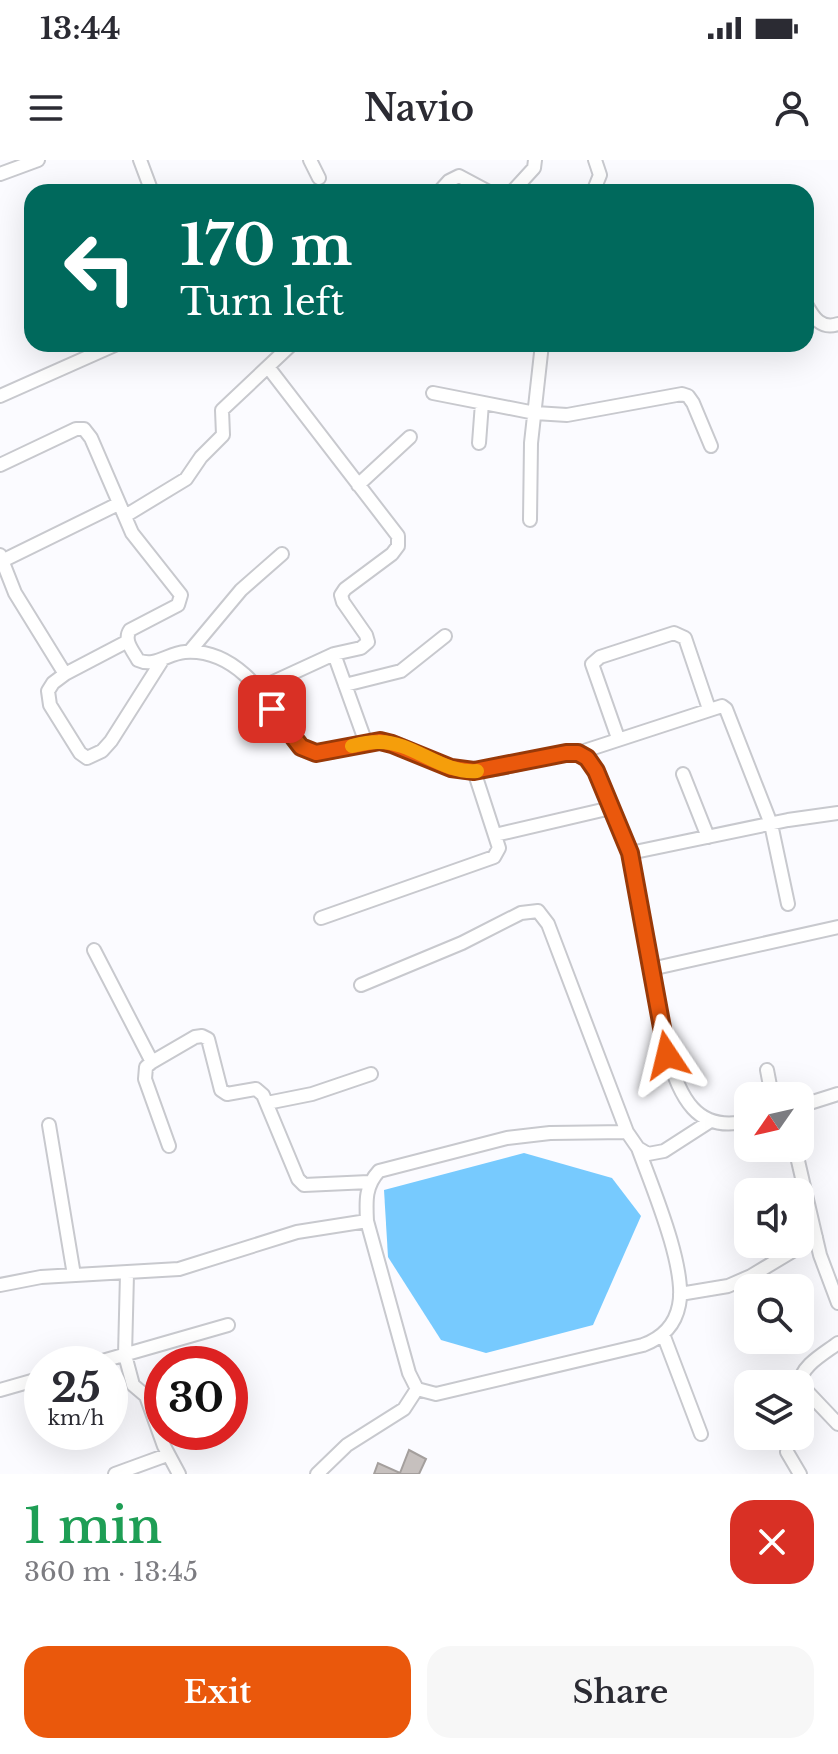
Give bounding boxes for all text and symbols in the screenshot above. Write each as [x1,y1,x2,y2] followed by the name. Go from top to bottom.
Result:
[40,10,121,47] text: 13:44
[24,86,68,130] icon: menu
[364,86,474,131] text: Navio
[770,86,814,130] icon: person
[180,211,352,280] text: 170 m
[48,216,152,320] icon: left
[180,280,344,325] text: Turn left
[238,675,306,743] pin
[250,687,294,731] icon: arrive
[625,1013,709,1097] position arrow
[734,1082,814,1162] north arrow
[734,1082,814,1450] map controls
[734,1178,814,1258] button: sound
[734,1274,814,1354] button: search
[144,1346,248,1450] speed limit sign: 30
[51,1363,101,1413] text: 25
[734,1370,814,1450] button: layers
[48,1406,104,1430] text: km/h
[24,1496,162,1556] text: 1 min
[730,1500,814,1584] button: close
[24,1556,198,1588] text: 360 m · 13:45
[24,1646,411,1738] button: Exit
[427,1646,814,1738] button: Share

